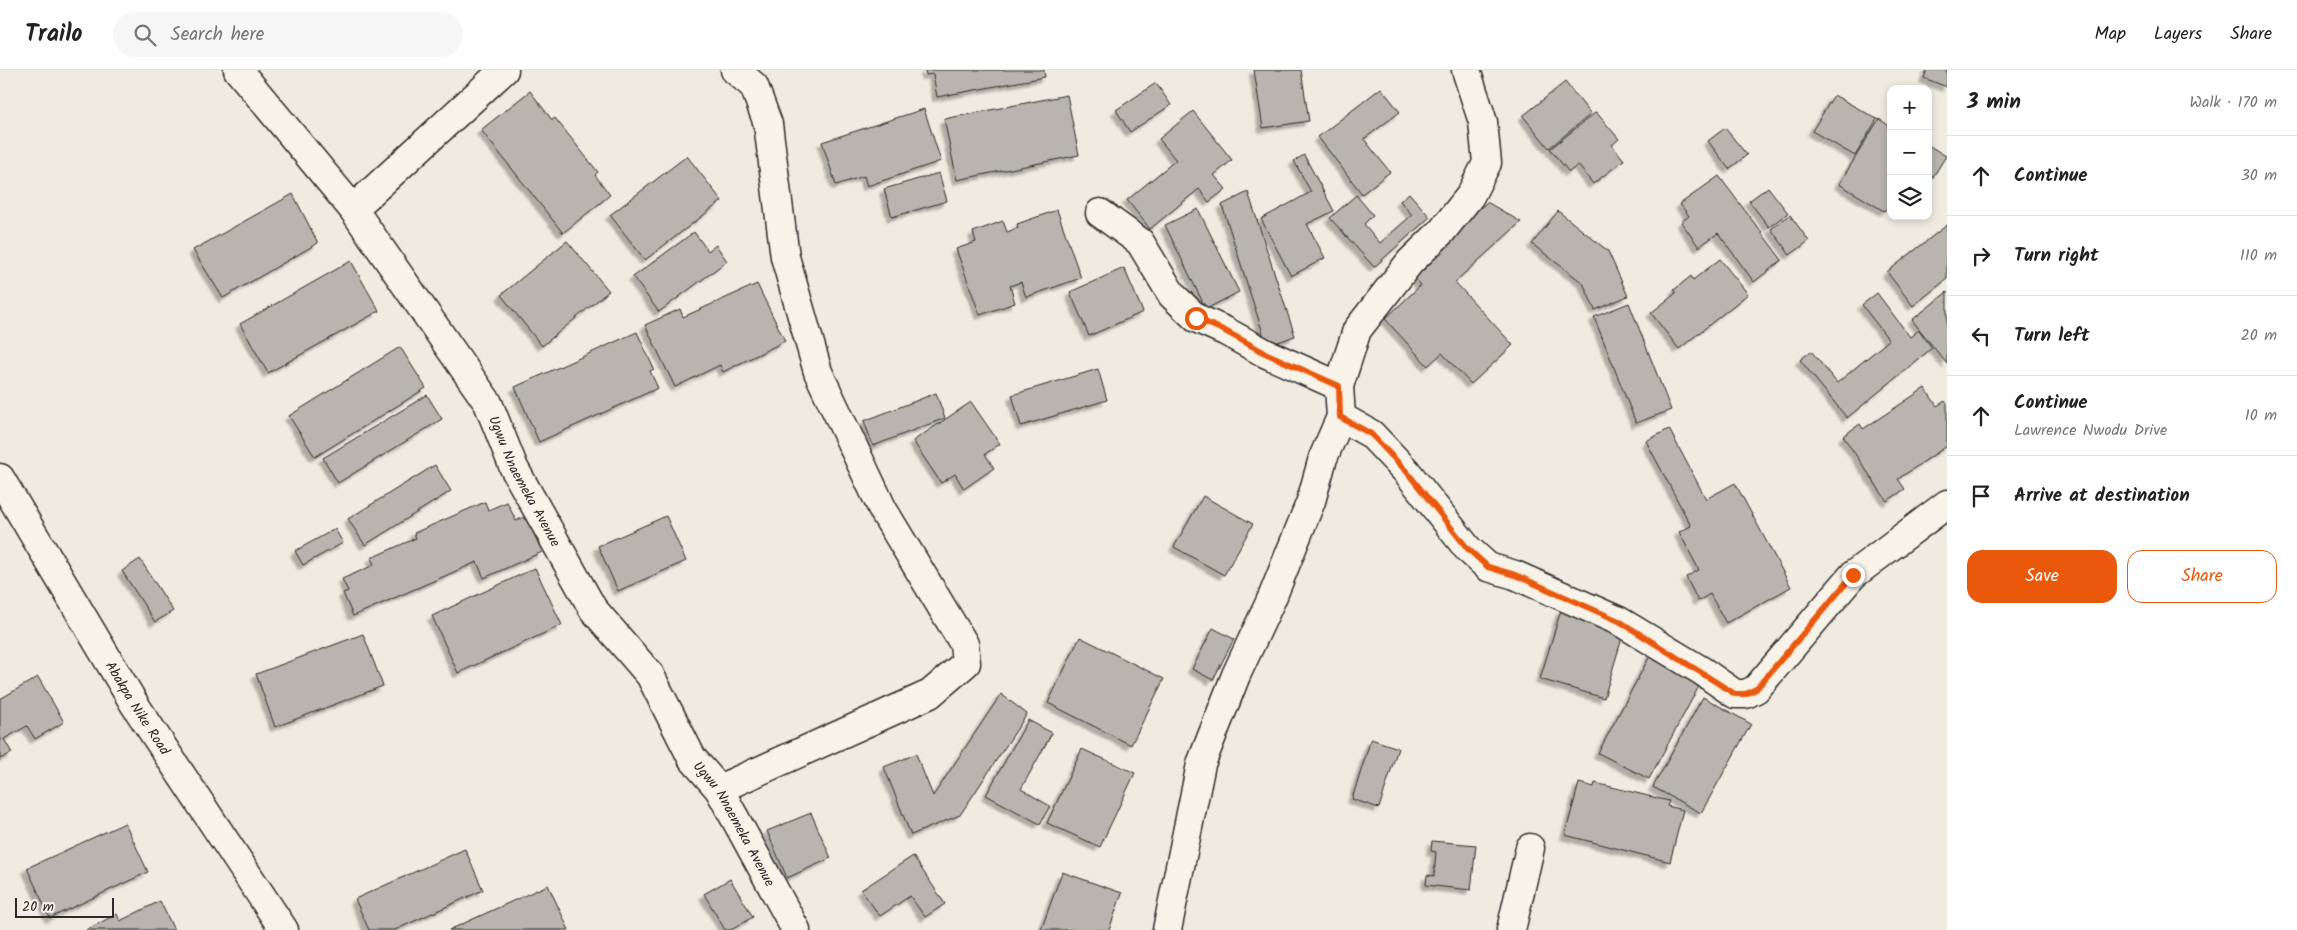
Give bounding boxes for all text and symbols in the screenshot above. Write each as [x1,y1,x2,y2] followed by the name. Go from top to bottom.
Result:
[113,12,463,57] search box
[25,15,83,54] text: Trailo
[171,20,264,50] text: Search here
[2095,20,2126,49] text: Map
[2154,20,2202,49] text: Layers
[2230,20,2272,49] text: Share
[131,21,159,49] icon: search
[1887,85,1932,220] map controls
[1887,85,1932,130] button: +
[1967,86,2021,119] text: 3 min
[2189,90,2277,115] text: Walk · 170 m
[1887,130,1932,175] button: −
[2014,161,2087,191] text: Continue
[1967,162,1995,190] icon: ahead
[2241,163,2277,188] text: 30 m
[1887,175,1932,220] button: layers
[2014,241,2099,271] text: Turn right
[1967,242,1995,270] icon: right
[2240,243,2277,268] text: 110 m
[1185,307,1208,330] route start
[2014,321,2089,351] text: Turn left
[1967,322,1995,350] icon: left
[2241,323,2277,348] text: 20 m
[2014,388,2087,418] text: Continue
[1967,402,1995,430] icon: ahead
[2245,403,2277,428] text: 10 m
[482,413,566,552] street label: Ugwu Nnaemeka Avenue
[2014,418,2167,443] text: Lawrence Nwodu Drive
[2014,481,2190,511] text: Arrive at destination
[1967,482,1995,510] icon: arrive
[1967,550,2117,603] button: Save
[2127,550,2277,603] button: Share
[1842,564,1865,587] route end
[99,657,176,760] street label: Abakpa Nike Road
[687,756,781,891] street label: Ugwu Nnaemeka Avenue
[15,895,114,918] scale bar
[22,896,54,918] text: 20 m

